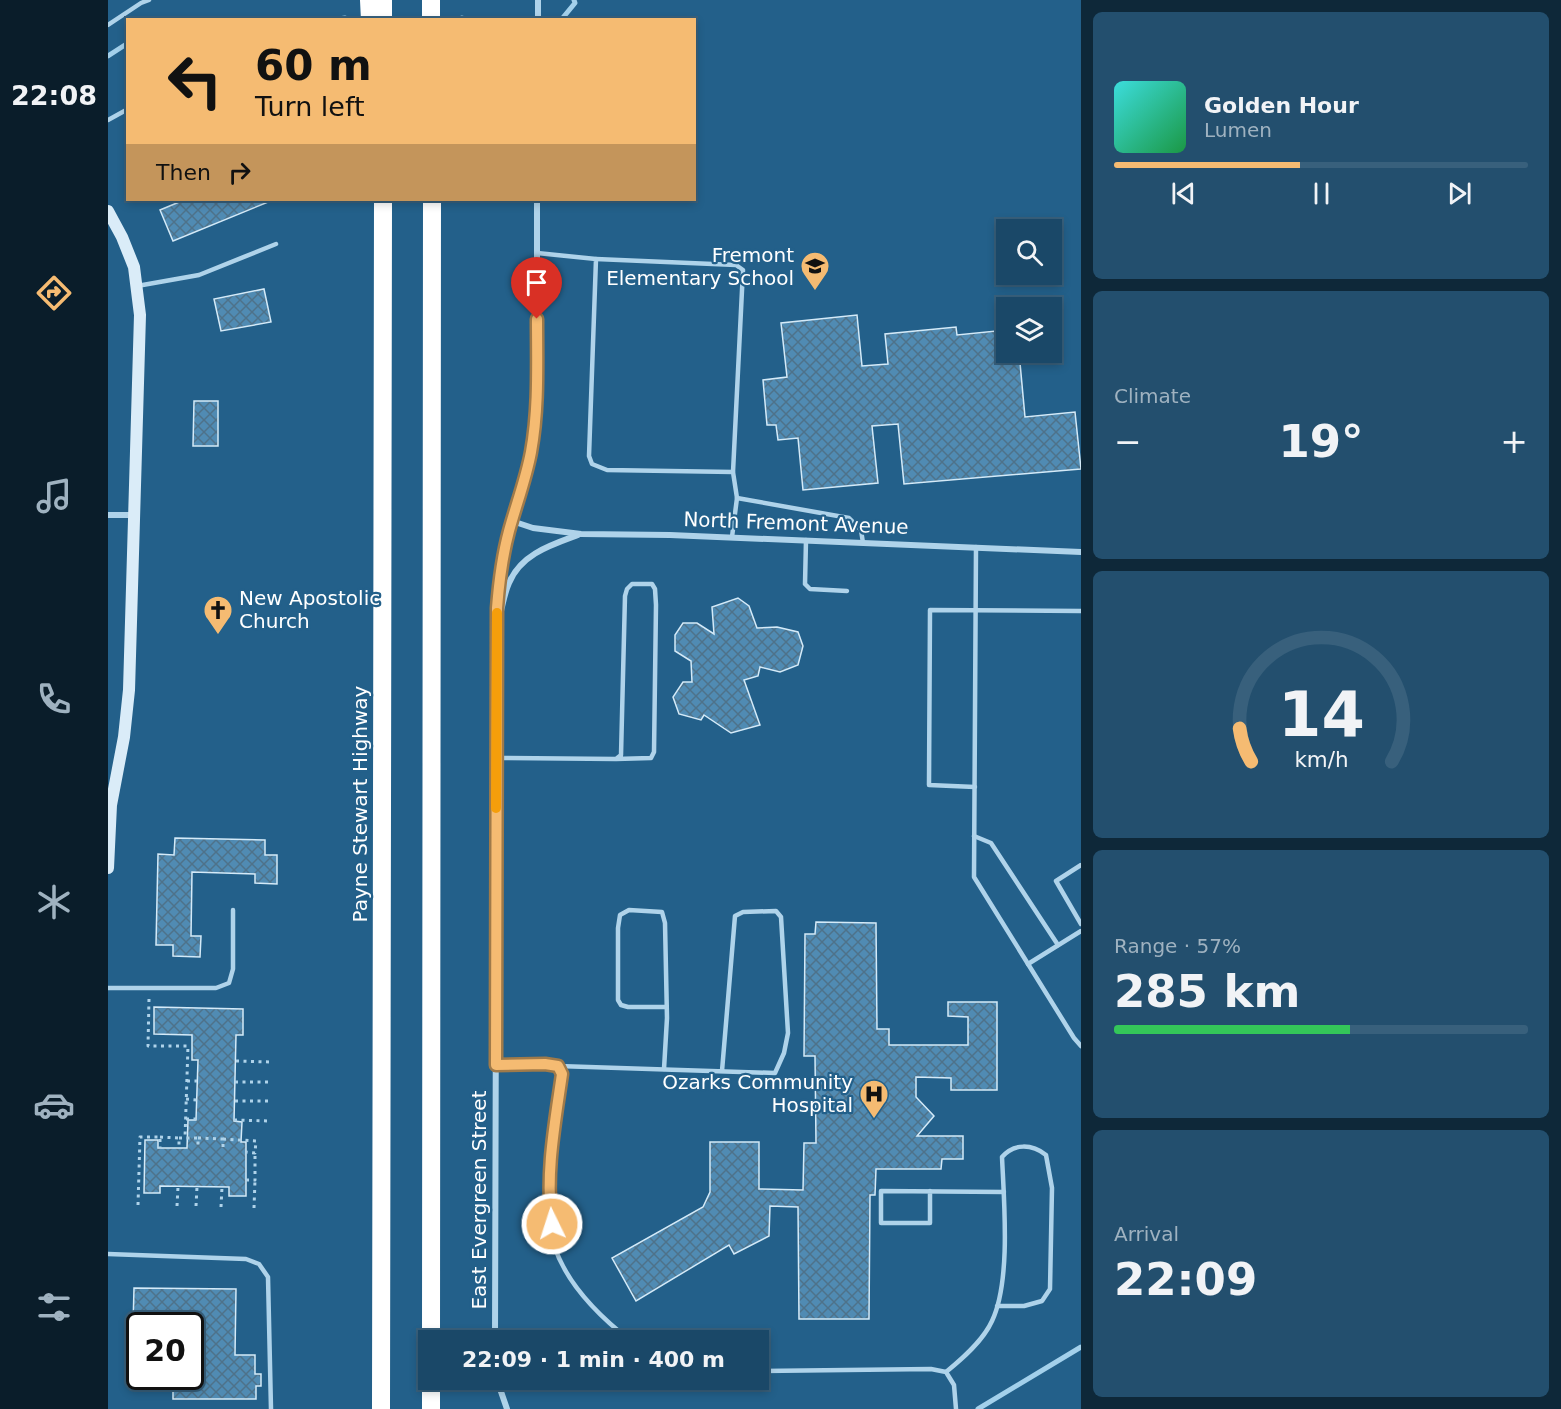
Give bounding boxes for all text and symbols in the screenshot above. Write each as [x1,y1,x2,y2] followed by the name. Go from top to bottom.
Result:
[255,41,372,90] text: 60 m
[156,42,234,120] icon: left
[11,80,97,111] text: 22:08
[255,91,365,122] text: Turn left
[1204,93,1359,118] text: Golden Hour
[1204,118,1272,142] text: Lumen
[223,156,256,189] icon: right
[156,160,211,185] text: Then
[1167,177,1200,210] icon: previous
[1305,177,1338,210] icon: pause
[1443,177,1476,210] icon: next
[996,219,1062,363] map controls
[996,219,1062,285] button: search
[606,243,794,290] place label: Fremont Elementary School
[799,250,831,292] school or university icon: Fremont Elementary School
[511,257,562,319] pin
[520,266,553,299] icon: arrive
[33,272,75,314] icon: directions
[996,297,1062,363] button: layers
[1114,384,1191,408] text: Climate
[1278,415,1364,468] text: 19°
[1114,422,1142,461] text: −
[1500,422,1528,461] text: +
[33,475,75,517] icon: music
[683,507,909,539] street label: North Fremont Avenue
[239,586,380,633] place label: New Apostolic Church
[202,594,234,636] church icon: New Apostolic Church
[33,678,75,720] icon: phone
[1278,678,1364,751] text: 14
[348,685,372,922] street label: Payne Stewart Highway
[1294,747,1348,772] text: km/h
[33,881,75,923] icon: climate
[1114,934,1241,958] text: Range · 57%
[1114,965,1300,1018] text: 285 km
[662,1070,853,1117] place label: Ozarks Community Hospital
[858,1078,890,1120] hospital icon: Ozarks Community Hospital
[33,1084,75,1126] icon: car
[467,1090,491,1310] street label: East Evergreen Street
[520,1192,584,1256] position arrow
[1114,1222,1179,1246] text: Arrival
[1114,1253,1257,1306] text: 22:09
[33,1286,75,1328] icon: filters
[126,1312,204,1390] speed limit sign: 20
[462,1347,725,1372] text: 22:09 · 1 min · 400 m

